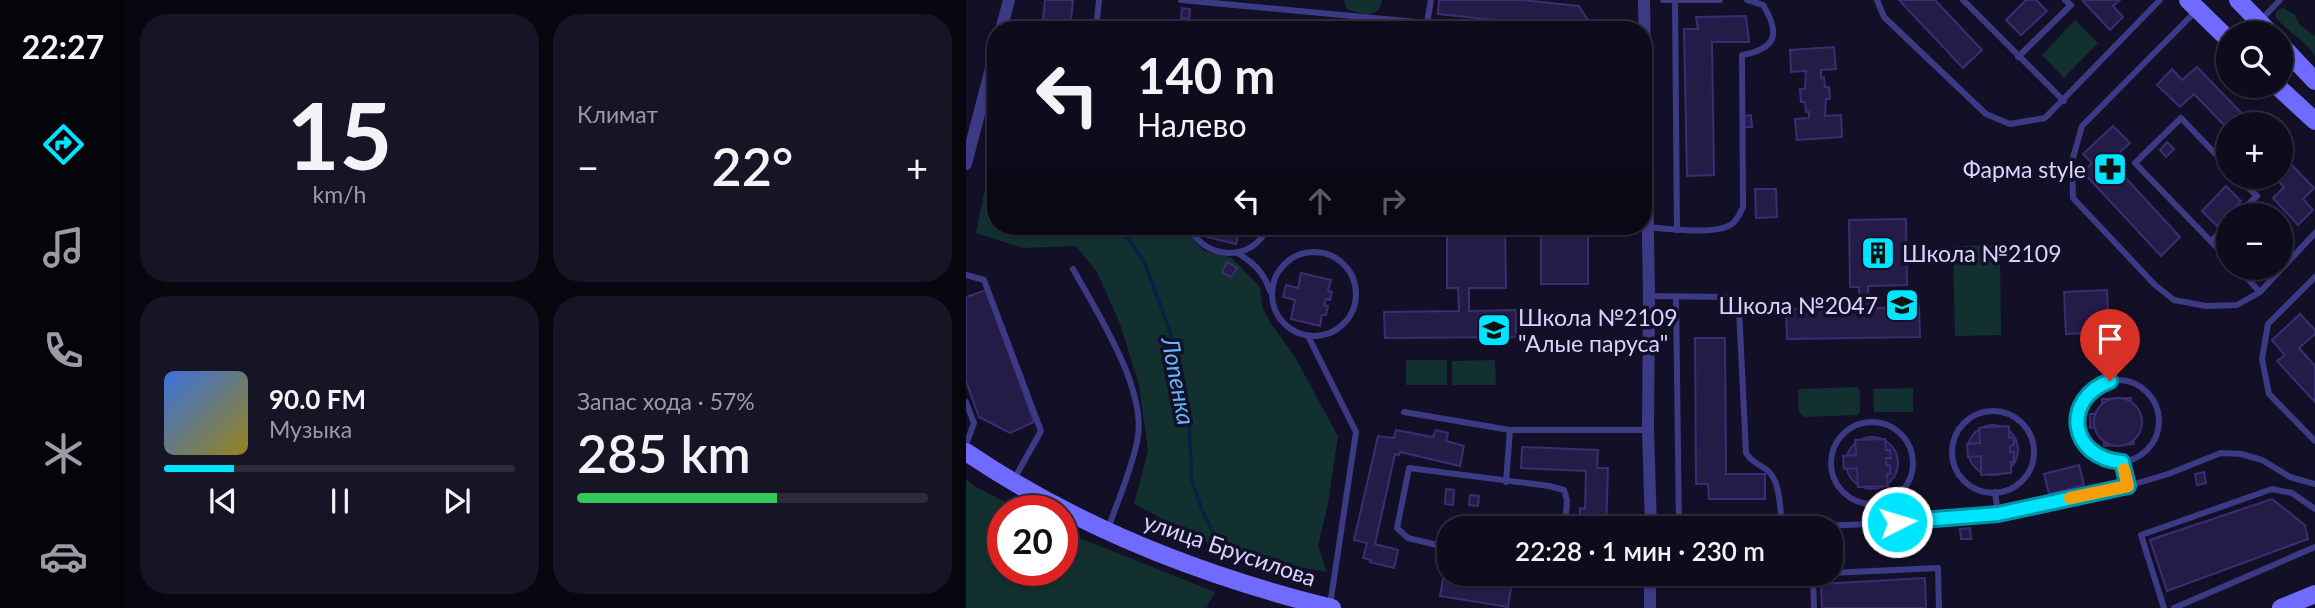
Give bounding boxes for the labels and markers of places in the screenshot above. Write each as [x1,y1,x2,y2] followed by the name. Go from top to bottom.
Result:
[2091,150,2129,188] pharmacy icon: Фарма style
[1963,155,2086,183] place label: Фарма style
[1859,234,1897,272] building icon: Школа №2109
[1902,239,2061,267] place label: Школа №2109
[1883,286,1921,324] school or university icon: Школа №2047
[1719,291,1878,319] place label: Школа №2047
[1518,303,1677,357] place label: Школа №2109 "Алые паруса"
[2080,309,2140,381] pin
[1475,311,1513,349] school or university icon: Школа №2109 "Алые паруса"

